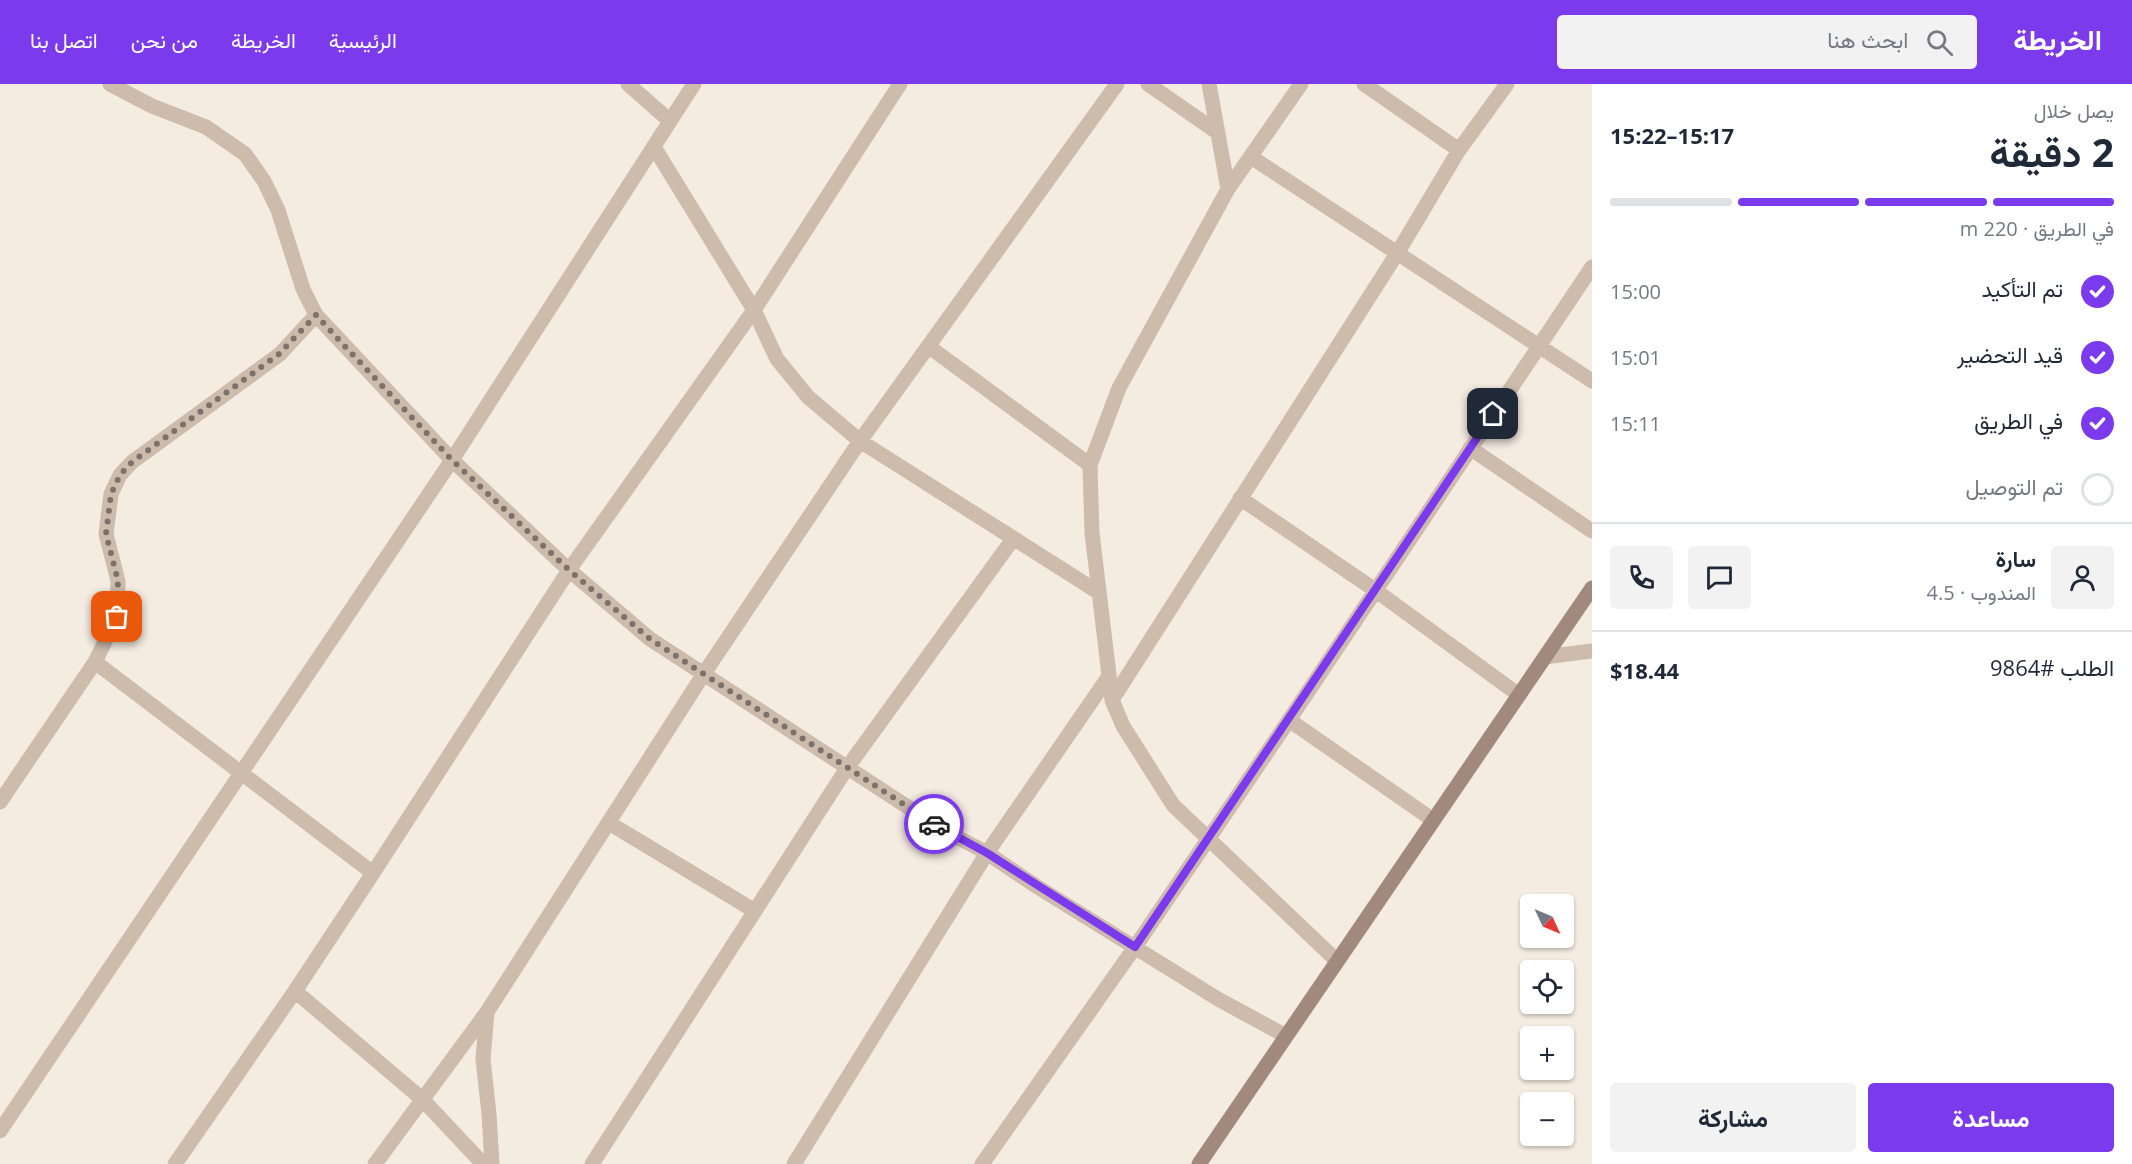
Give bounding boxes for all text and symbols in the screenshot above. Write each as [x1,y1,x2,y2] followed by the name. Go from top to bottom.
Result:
[1557,15,1977,69] search box
[2013,20,2102,58] text: الخريطة
[1827,24,1908,54] text: ابحث هنا
[30,26,98,54] text: اتصل بنا
[131,26,198,54] text: من نحن
[231,26,296,54] text: الخريطة
[329,26,397,54] text: الرئيسية
[1923,26,1956,59] icon: search
[2034,97,2114,124] text: يصل خلال
[1610,120,1734,150] text: 15:17–15:22
[1990,125,2114,178] text: 2 دقيقة
[1960,215,2114,242] text: في الطريق · 220 m
[1982,273,2063,303] text: تم التأكيد
[2081,275,2114,308] icon: check
[1610,278,1661,305] text: 15:00
[1957,339,2063,369] text: قيد التحضير
[2081,341,2114,374] icon: check
[1610,344,1661,371] text: 15:01
[1467,388,1518,439] pin
[1476,397,1509,430] icon: home
[1974,405,2063,435] text: في الطريق
[2081,407,2114,440] icon: check
[1610,410,1661,437] text: 15:11
[1966,471,2063,501] text: تم التوصيل
[1995,543,2036,573] text: سارة
[1610,546,1673,609] button: phone
[1688,546,1751,609] button: chat
[2051,546,2114,609] button: person
[1927,579,2036,606] text: المندوب · 4.5
[91,591,142,642] pin
[100,600,133,633] icon: bag
[1990,652,2114,682] text: الطلب #9864
[1610,655,1679,685] text: $18.44
[904,794,964,854] courier
[918,808,951,841] icon: car
[1520,894,1574,948] north arrow
[1520,894,1574,1146] map controls
[1520,960,1574,1014] button: locate
[1520,1026,1574,1080] button: +
[1610,1083,1856,1152] button: مشاركة
[1868,1083,2114,1152] button: مساعدة
[1520,1092,1574,1146] button: −

